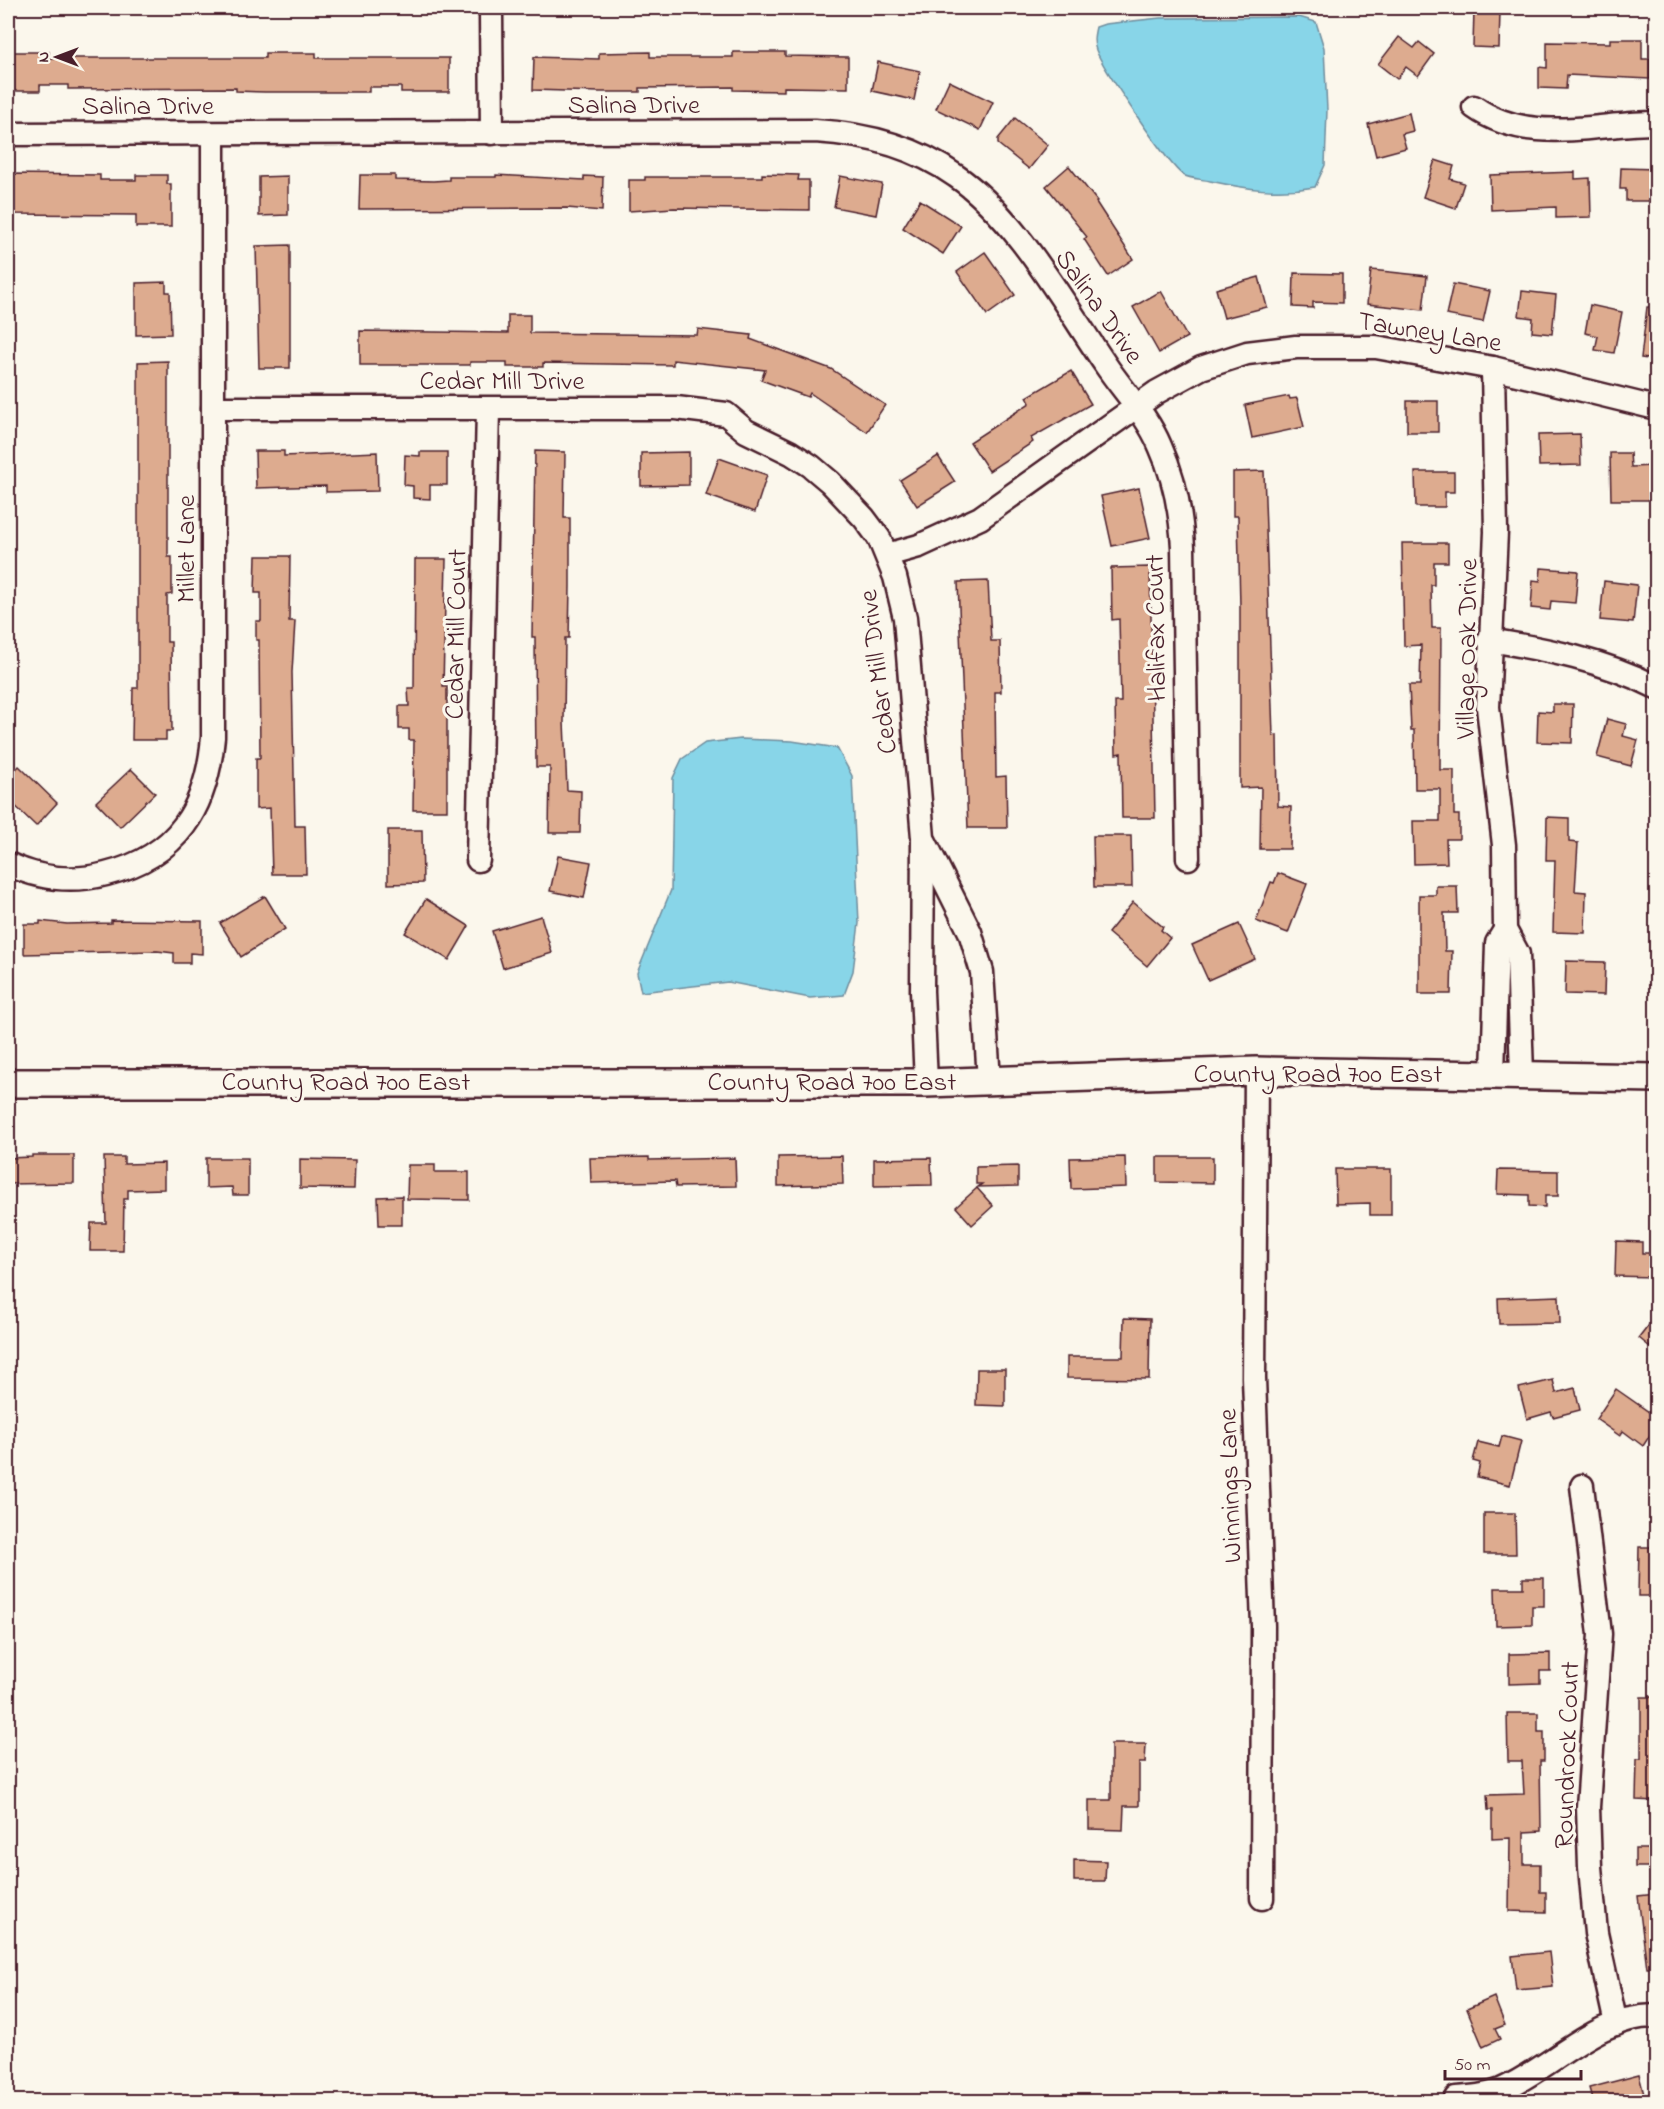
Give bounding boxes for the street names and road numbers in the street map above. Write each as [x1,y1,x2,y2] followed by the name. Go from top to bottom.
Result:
[568,87,701,126] street label: Salina Drive
[82,88,215,127] street label: Salina Drive
[1044,242,1152,374] street label: Salina Drive
[1355,303,1505,364] street label: Tawney Lane
[419,363,586,402] street label: Cedar Mill Drive
[168,494,207,603] street label: Millet Lane
[437,548,478,720] street label: Cedar Mill Court
[1137,554,1178,702] street label: Halifax Court
[1447,557,1490,741] street label: Village Oak Drive
[850,586,909,756] street label: Cedar Mill Drive
[1194,1056,1442,1095] street label: County Road 700 East
[222,1064,470,1103] street label: County Road 700 East
[708,1064,956,1103] street label: County Road 700 East
[1209,1407,1254,1564] street label: Winnings Lane
[1546,1661,1591,1849] street label: Roundrock Court

